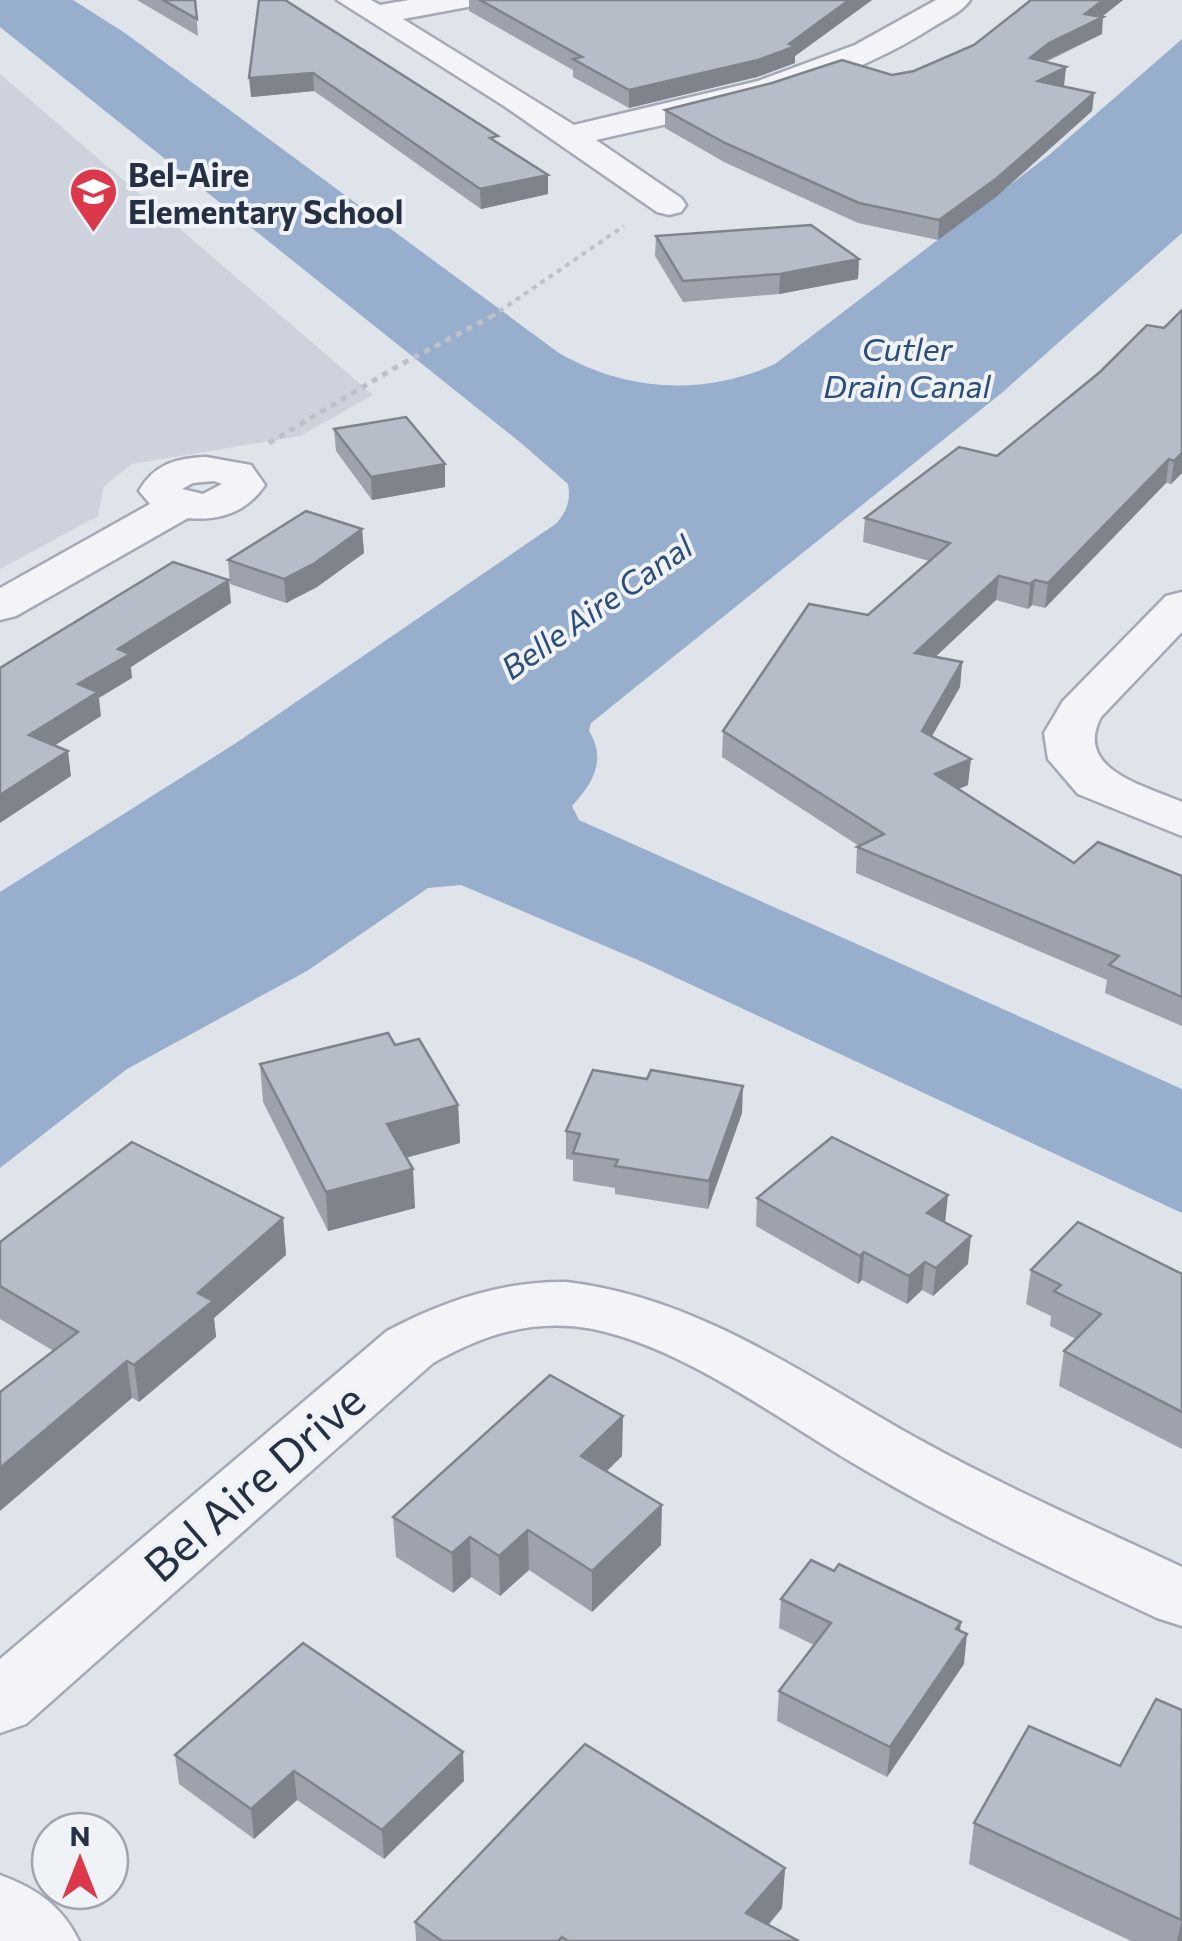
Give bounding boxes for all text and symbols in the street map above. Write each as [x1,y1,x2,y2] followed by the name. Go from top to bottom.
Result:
[128,154,403,231] place label: Bel-Aire Elementary School
[67,166,119,234] school or university icon: Bel-Aire Elementary School
[823,328,992,405] water label: Cutler Drain Canal
[493,525,700,687] water label: Belle Aire Canal
[132,1370,374,1592] street label: Bel Aire Drive
[30,1811,130,1911] north arrow
[70,1818,91,1852] text: N

